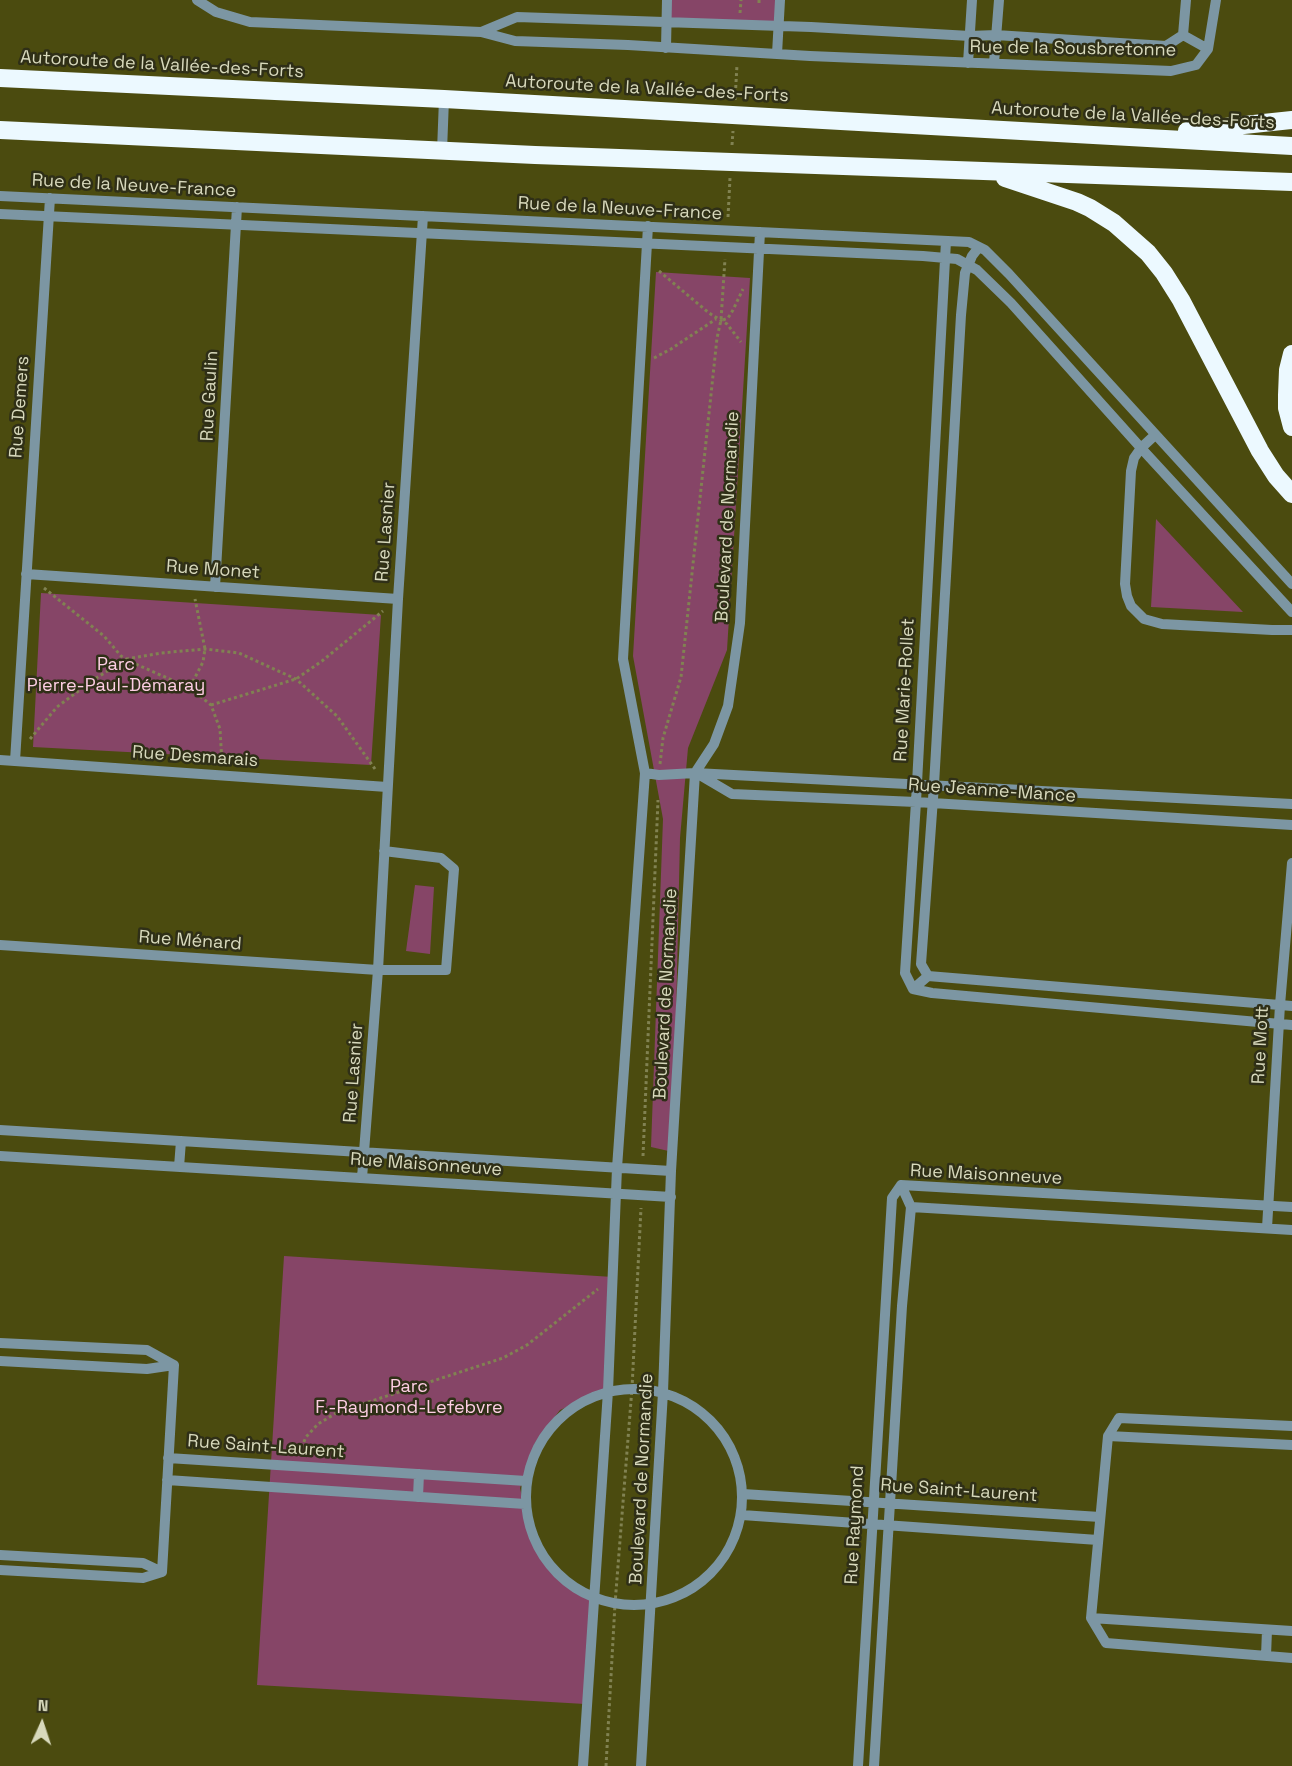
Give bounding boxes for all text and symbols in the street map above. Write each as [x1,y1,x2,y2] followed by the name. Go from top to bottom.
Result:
[969,36,1177,62] street label: Rue de la Sousbretonne
[20,47,304,83] street label: Autoroute de la Vallée-des-Forts
[505,71,789,107] street label: Autoroute de la Vallée-des-Forts
[991,98,1275,134] street label: Autoroute de la Vallée-des-Forts
[31,170,237,202] street label: Rue de la Neuve-France
[517,193,723,225] street label: Rue de la Neuve-France
[197,350,223,442] street label: Rue Gaulin
[6,355,34,459] street label: Rue Demers
[712,411,744,623] street label: Boulevard de Normandie
[372,481,400,583] street label: Rue Lasnier
[165,556,261,584] street label: Rue Monet
[890,618,920,762] street label: Rue Marie-Rollet
[27,654,205,696] park label: Parc Pierre-Paul-Démaray
[131,742,259,772] street label: Rue Desmarais
[907,774,1077,808] street label: Rue Jeanne-Mance
[650,888,682,1100] street label: Boulevard de Normandie
[138,927,242,955] street label: Rue Ménard
[1248,1005,1274,1085] street label: Rue Mott
[340,1022,368,1124] street label: Rue Lasnier
[349,1149,503,1181] street label: Rue Maisonneuve
[909,1160,1063,1190] street label: Rue Maisonneuve
[626,1373,658,1585] street label: Boulevard de Normandie
[315,1376,503,1418] park label: Parc F.-Raymond-Lefebvre
[187,1431,345,1463] street label: Rue Saint-Laurent
[841,1465,869,1585] street label: Rue Raymond
[880,1475,1038,1507] street label: Rue Saint-Laurent
[12,1694,72,1754] north arrow
[37,1695,49,1716] text: N

